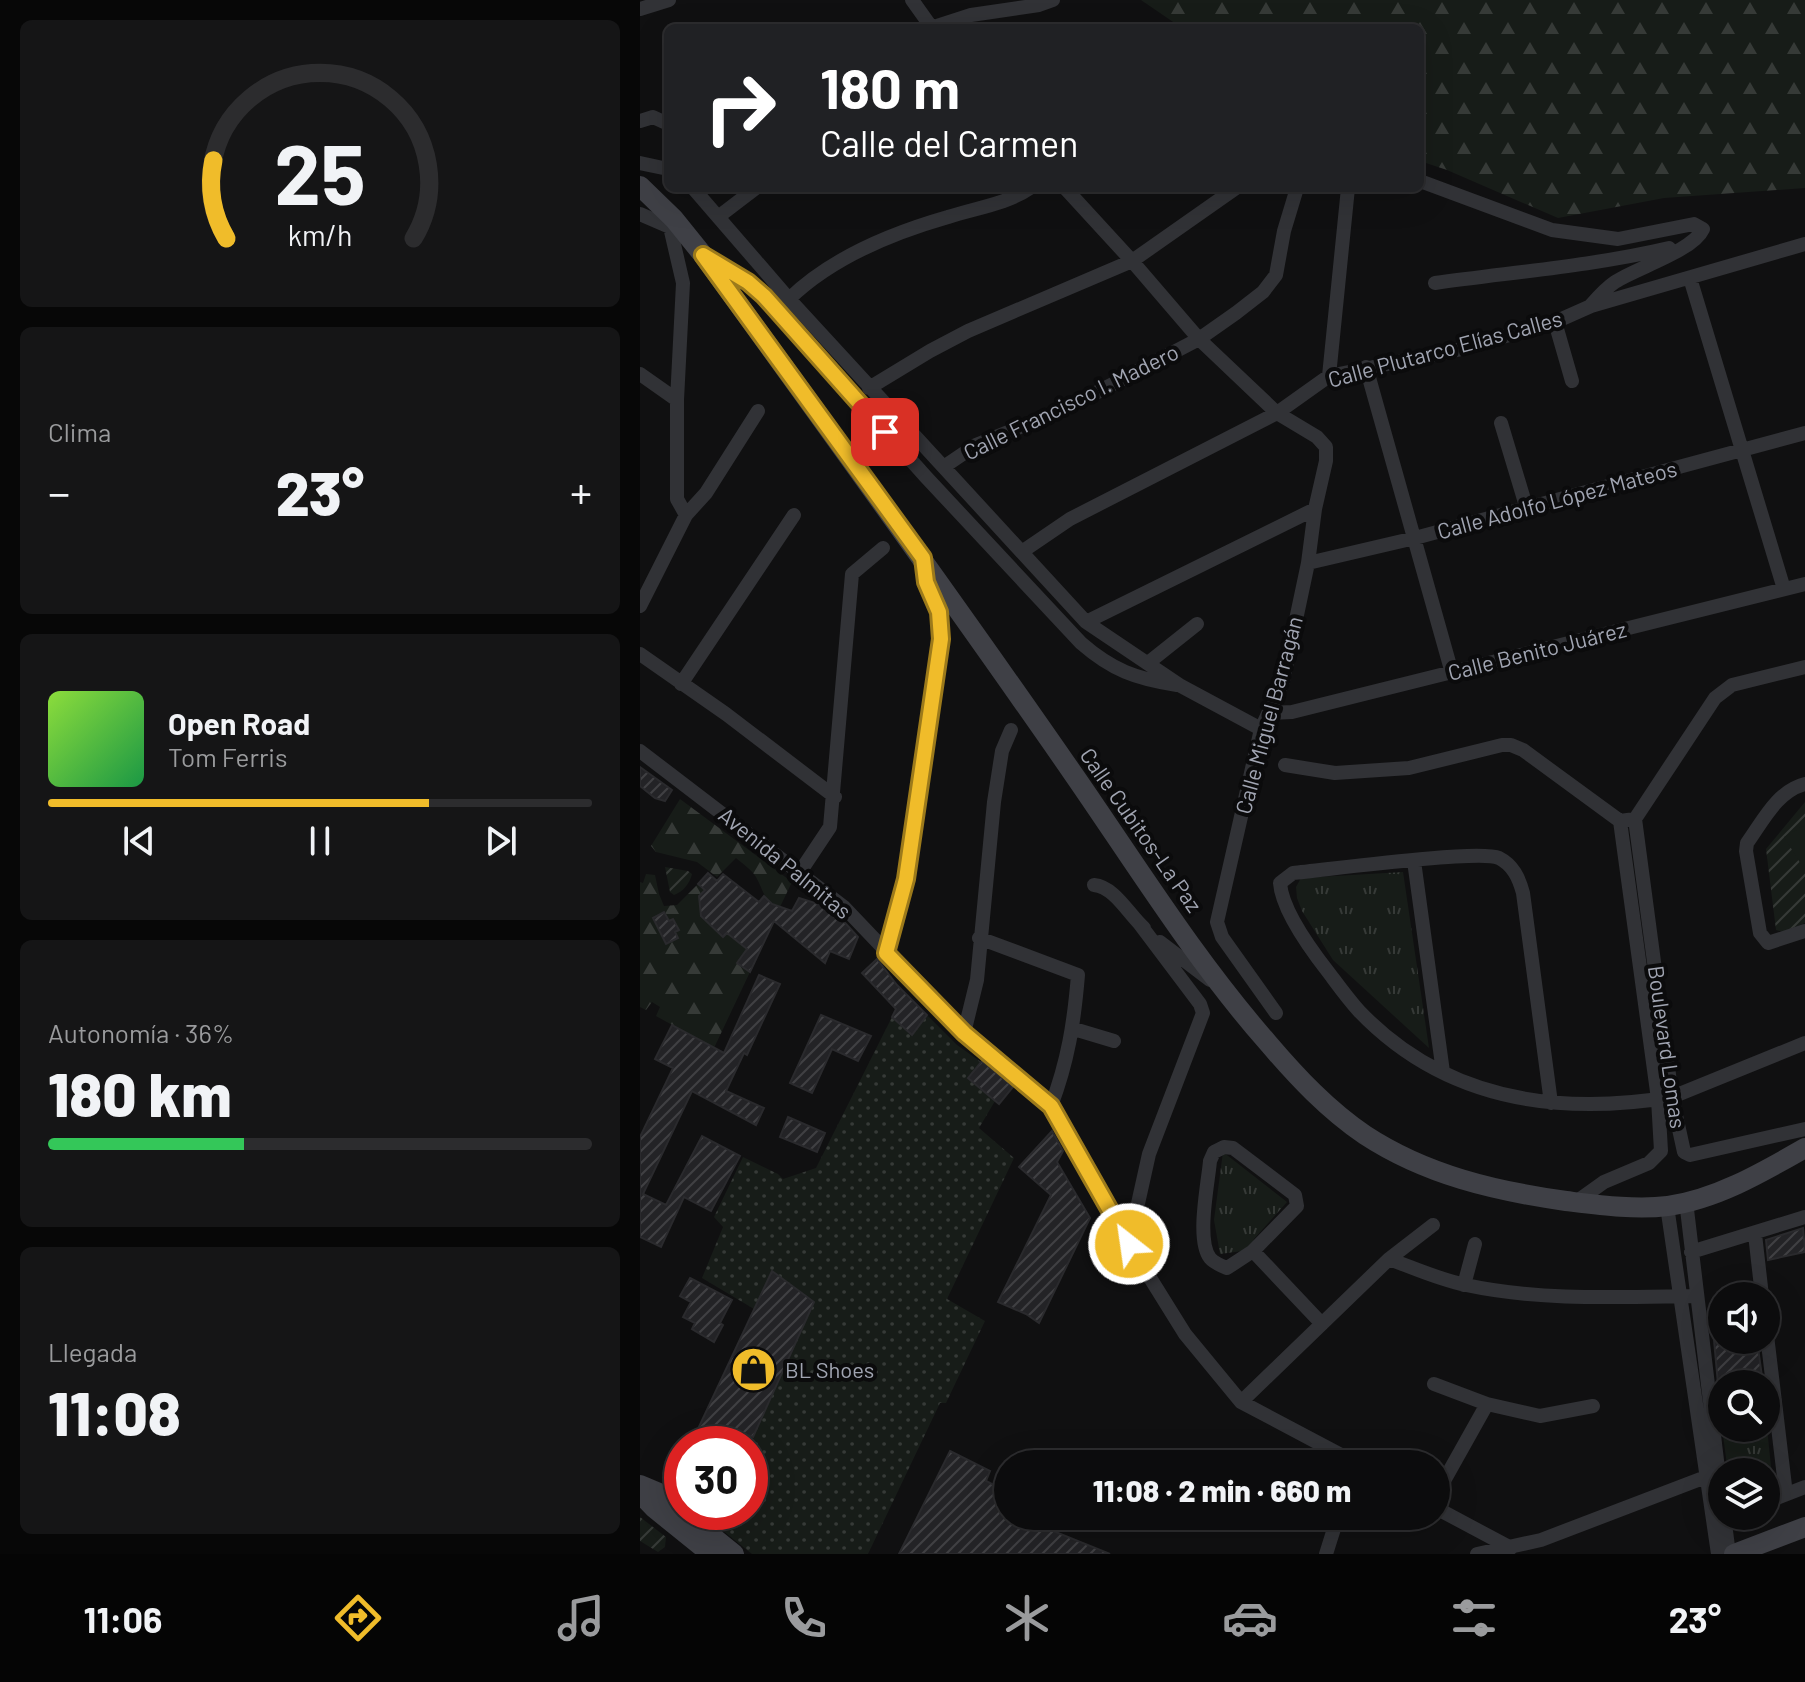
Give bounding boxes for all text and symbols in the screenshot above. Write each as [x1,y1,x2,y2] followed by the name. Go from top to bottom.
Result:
[820,53,960,120] text: 180 m
[688,56,792,160] icon: right
[820,121,1078,164] text: Calle del Carmen
[274,122,366,222] text: 25
[288,218,352,253] text: km/h
[1325,304,1565,392] street label: Calle Plutarco Elías Calles
[959,338,1182,465] street label: Calle Francisco I. Madero
[851,398,919,466] pin
[863,410,907,454] icon: arrive
[48,416,111,447] text: Clima
[1434,455,1679,544] street label: Calle Adolfo López Mateos
[276,456,364,528] text: 23°
[48,465,70,518] text: −
[570,465,592,518] text: +
[1229,613,1307,817] street label: Calle Miguel Barragán
[1445,615,1629,685] street label: Calle Benito Juárez
[168,705,310,741] text: Open Road
[168,741,288,772] text: Tom Ferris
[1075,742,1208,917] street label: Calle Cubitos-La Paz
[714,801,857,923] street label: Avenida Palmitas
[117,819,161,863] icon: previous
[298,819,342,863] icon: pause
[479,819,523,863] icon: next
[1644,964,1692,1130] street label: Boulevard Lomas
[48,1017,234,1048] text: Autonomía · 36%
[48,1057,232,1129] text: 180 km
[1087,1202,1171,1286] position arrow
[1708,1282,1780,1530] map controls
[1708,1282,1780,1354] button: sound
[48,1336,137,1367] text: Llegada
[730,1346,778,1394] shop icon: BL Shoes
[785,1356,874,1382] place label: BL Shoes
[1708,1370,1780,1442] button: search
[48,1376,181,1448] text: 11:08
[664,1426,768,1530] speed limit sign: 30
[1708,1458,1780,1530] button: layers
[1093,1472,1351,1508] text: 11:08 · 2 min · 660 m
[330,1590,386,1646] icon: directions
[553,1590,609,1646] icon: music
[776,1590,832,1646] icon: phone
[999,1590,1055,1646] icon: climate
[1222,1590,1278,1646] icon: car
[1446,1590,1502,1646] icon: filters
[84,1597,162,1640] text: 11:06
[1669,1597,1721,1640] text: 23°

